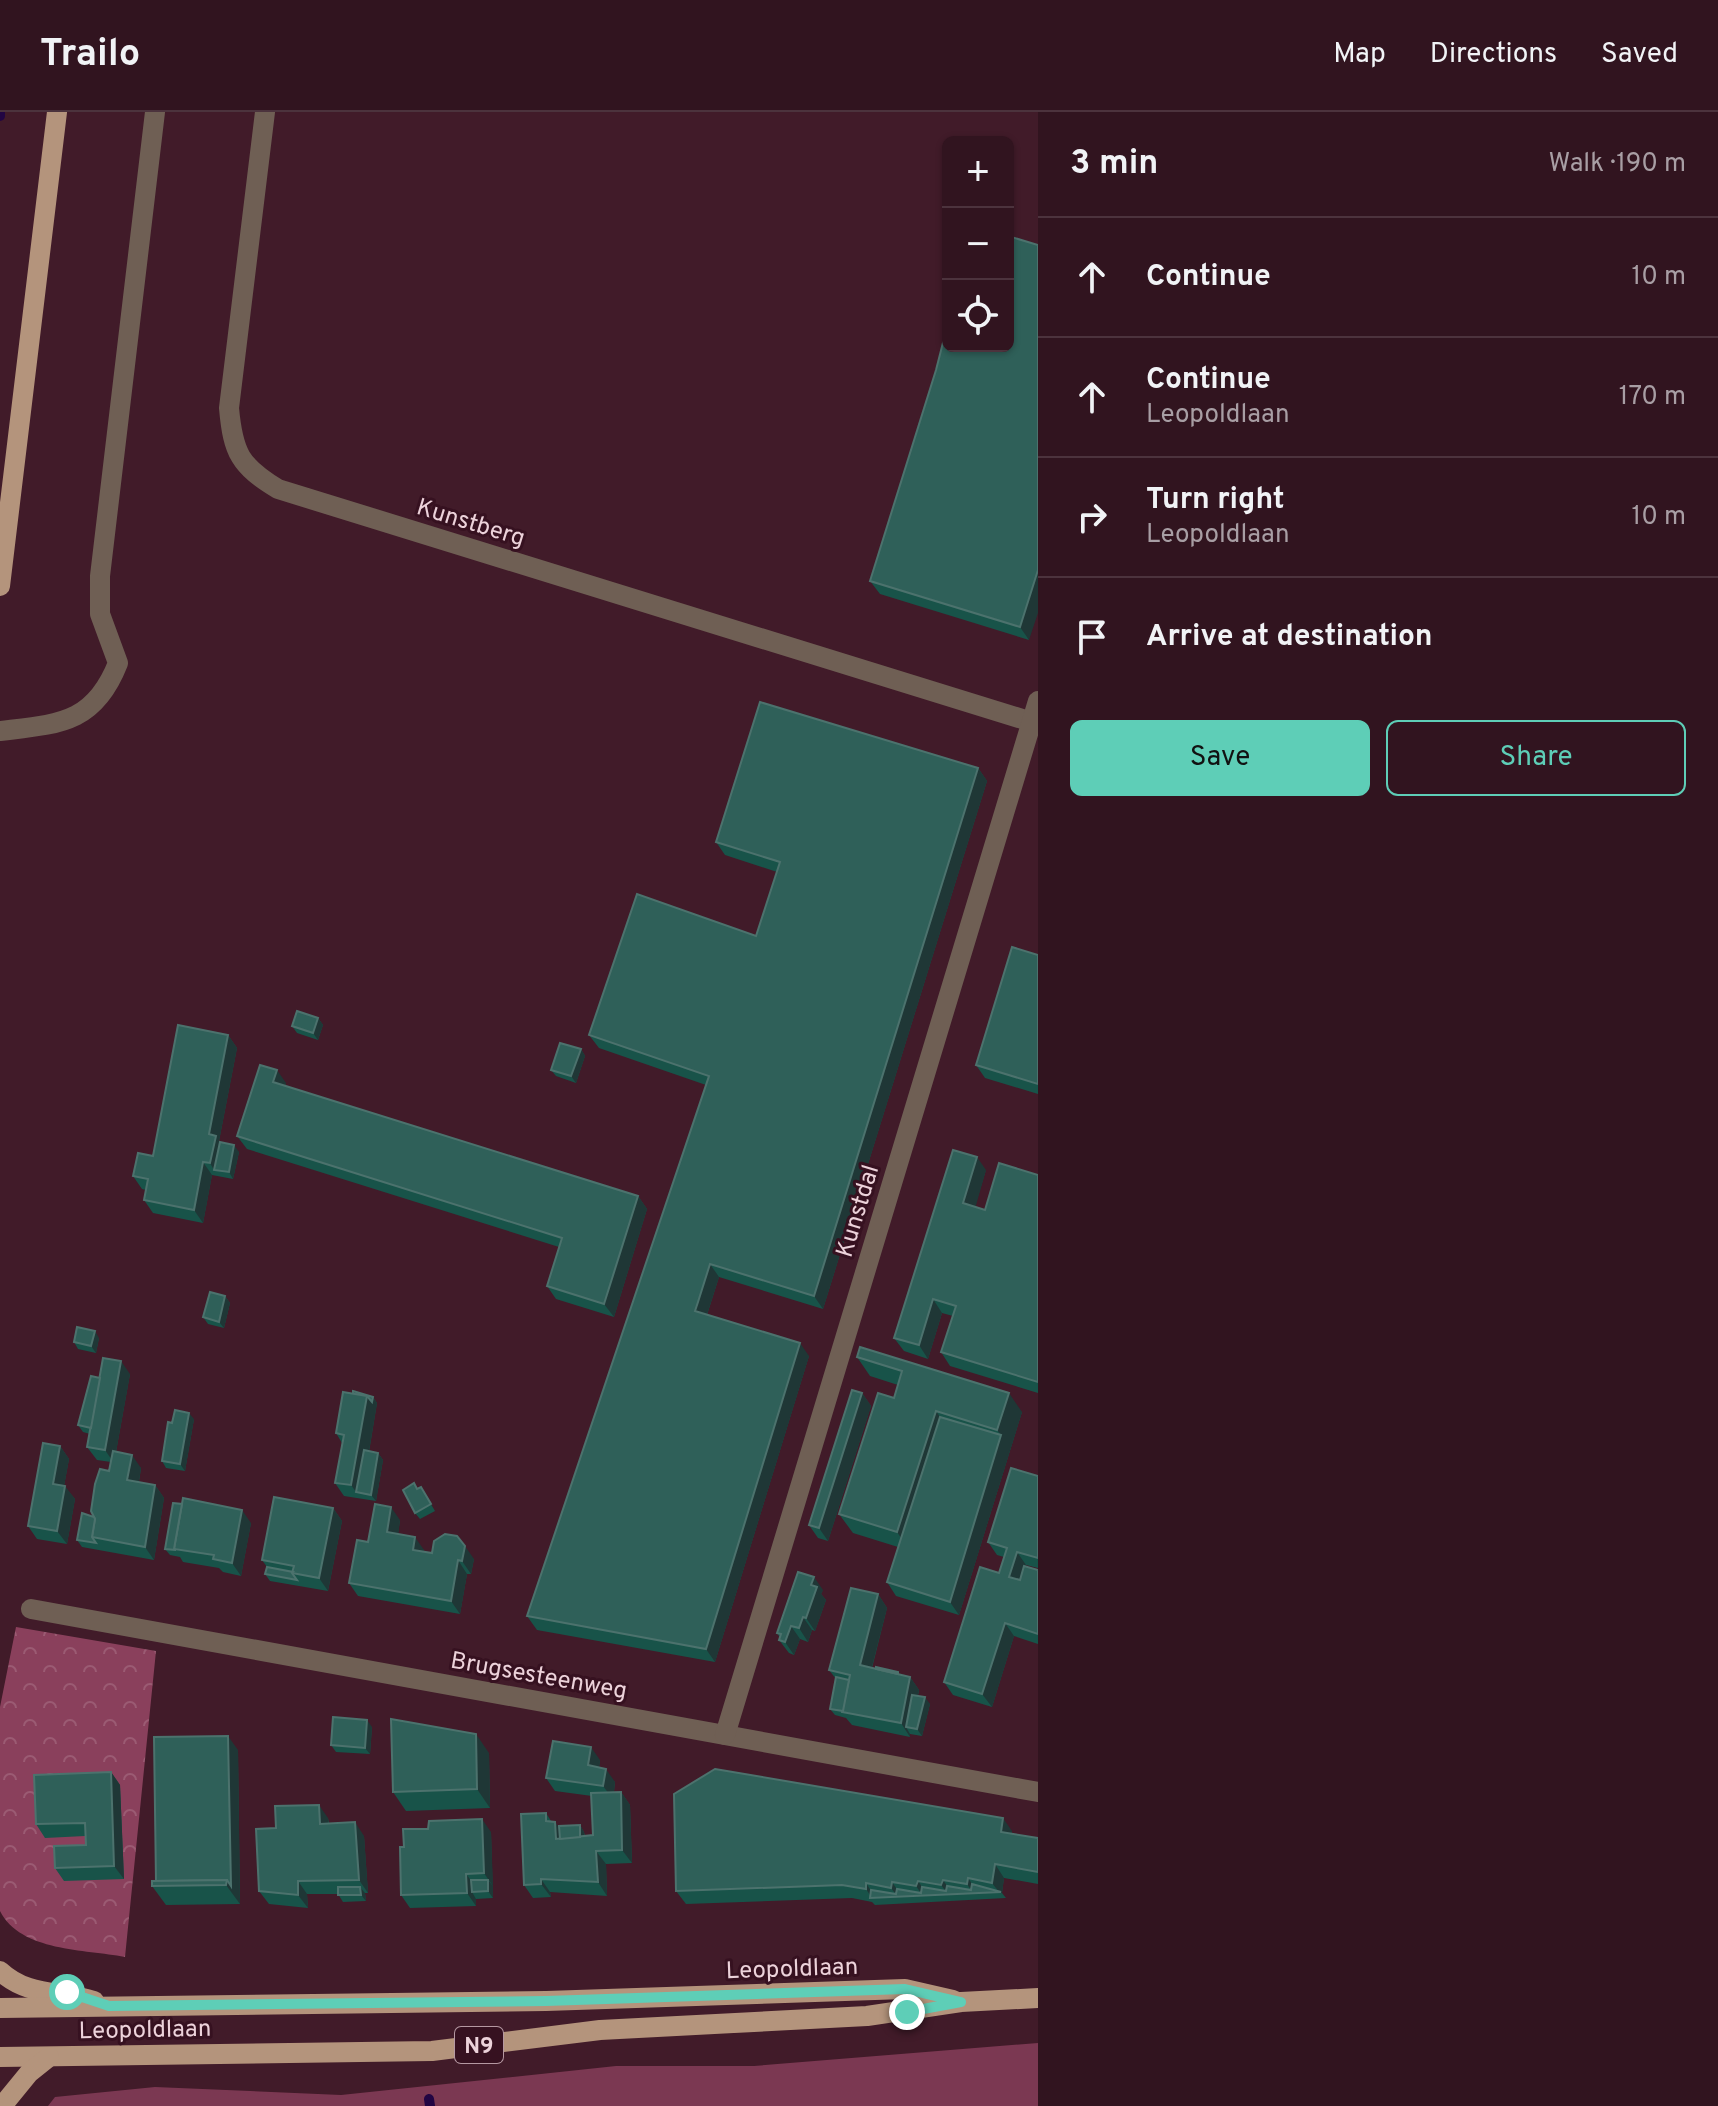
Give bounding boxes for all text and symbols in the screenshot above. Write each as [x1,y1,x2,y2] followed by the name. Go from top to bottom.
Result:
[40,31,140,80] text: Trailo
[1333,37,1386,73] text: Map
[1430,37,1557,73] text: Directions
[1601,37,1678,73] text: Saved
[942,136,1014,352] map controls
[942,136,1014,208] button: +
[1070,143,1158,186] text: 3 min
[1548,148,1686,181] text: Walk · 190 m
[942,208,1014,280] button: −
[1070,255,1114,299] icon: ahead
[1146,259,1271,296] text: Continue
[1631,261,1686,294] text: 10 m
[942,280,1014,352] button: locate
[1146,362,1271,399] text: Continue
[1070,375,1114,419] icon: ahead
[1619,381,1686,414] text: 170 m
[1146,399,1290,432] text: Leopoldlaan
[1146,482,1284,519] text: Turn right
[413,493,528,555] street label: Kunstberg
[1070,495,1114,539] icon: right
[1631,501,1686,534] text: 10 m
[1146,519,1290,552] text: Leopoldlaan
[1070,615,1114,659] icon: arrive
[1146,619,1432,656] text: Arrive at destination
[1070,720,1370,796] button: Save
[1386,720,1686,796] button: Share
[831,1162,887,1261] street label: Kunstdal
[448,1647,629,1707] street label: Brugsesteenweg
[725,1953,859,1987] street label: Leopoldlaan
[49,1974,85,2010] route start
[889,1994,925,2030] route end
[78,2015,212,2047] street label: Leopoldlaan
[455,2027,503,2063] road number: N9

